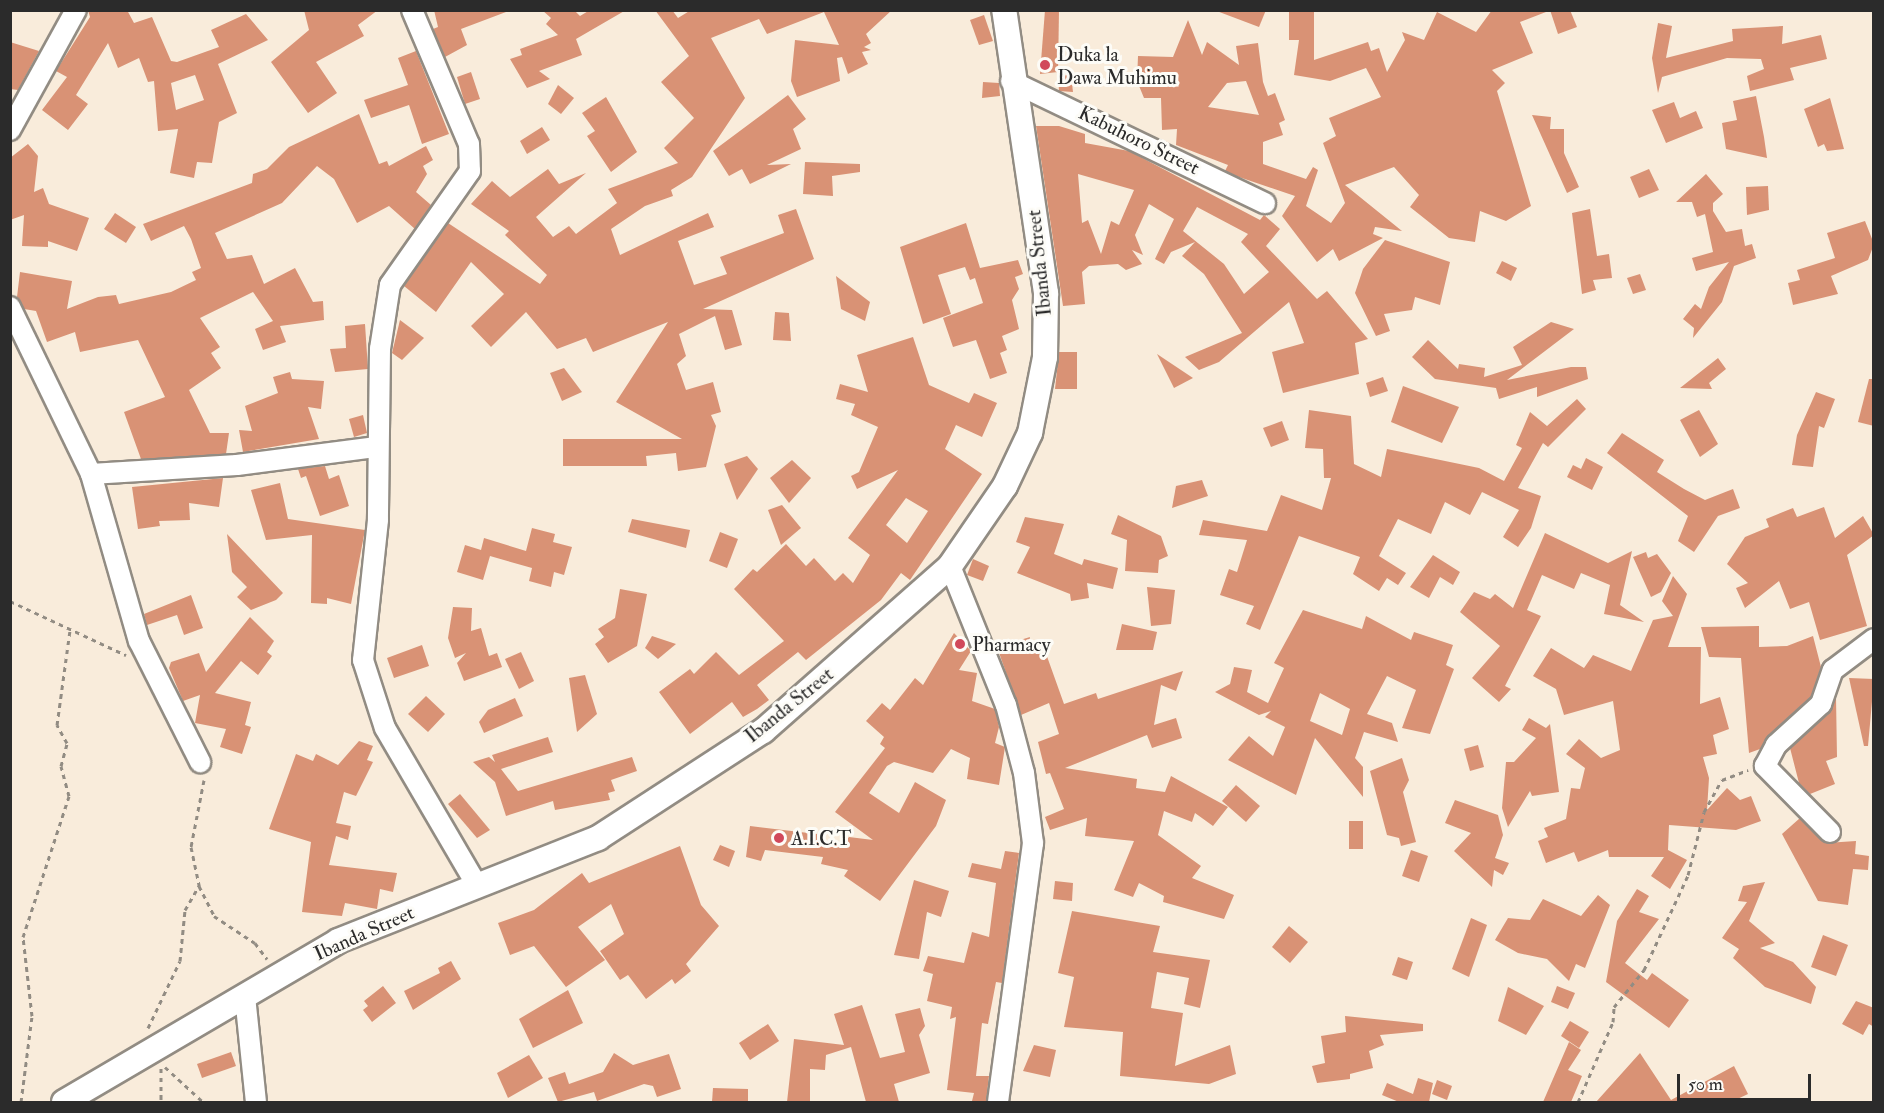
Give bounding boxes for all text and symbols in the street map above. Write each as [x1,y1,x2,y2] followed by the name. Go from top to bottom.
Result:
[1057,42,1177,89] place label: Duka la Dawa Muhimu
[1038,58,1052,72] marker: Duka la Dawa Muhimu
[1074,100,1204,180] street label: Kabuhoro Street
[1021,209,1057,317] street label: Ibanda Street
[972,632,1050,656] place label: Pharmacy
[953,637,967,651] marker: Pharmacy
[740,662,838,748] street label: Ibanda Street
[791,826,851,850] place label: A.I.C.T
[772,831,786,845] marker: A.I.C.T
[310,900,418,966] street label: Ibanda Street
[1680,1062,1814,1100] scale bar
[1688,1073,1723,1096] text: 50 m

